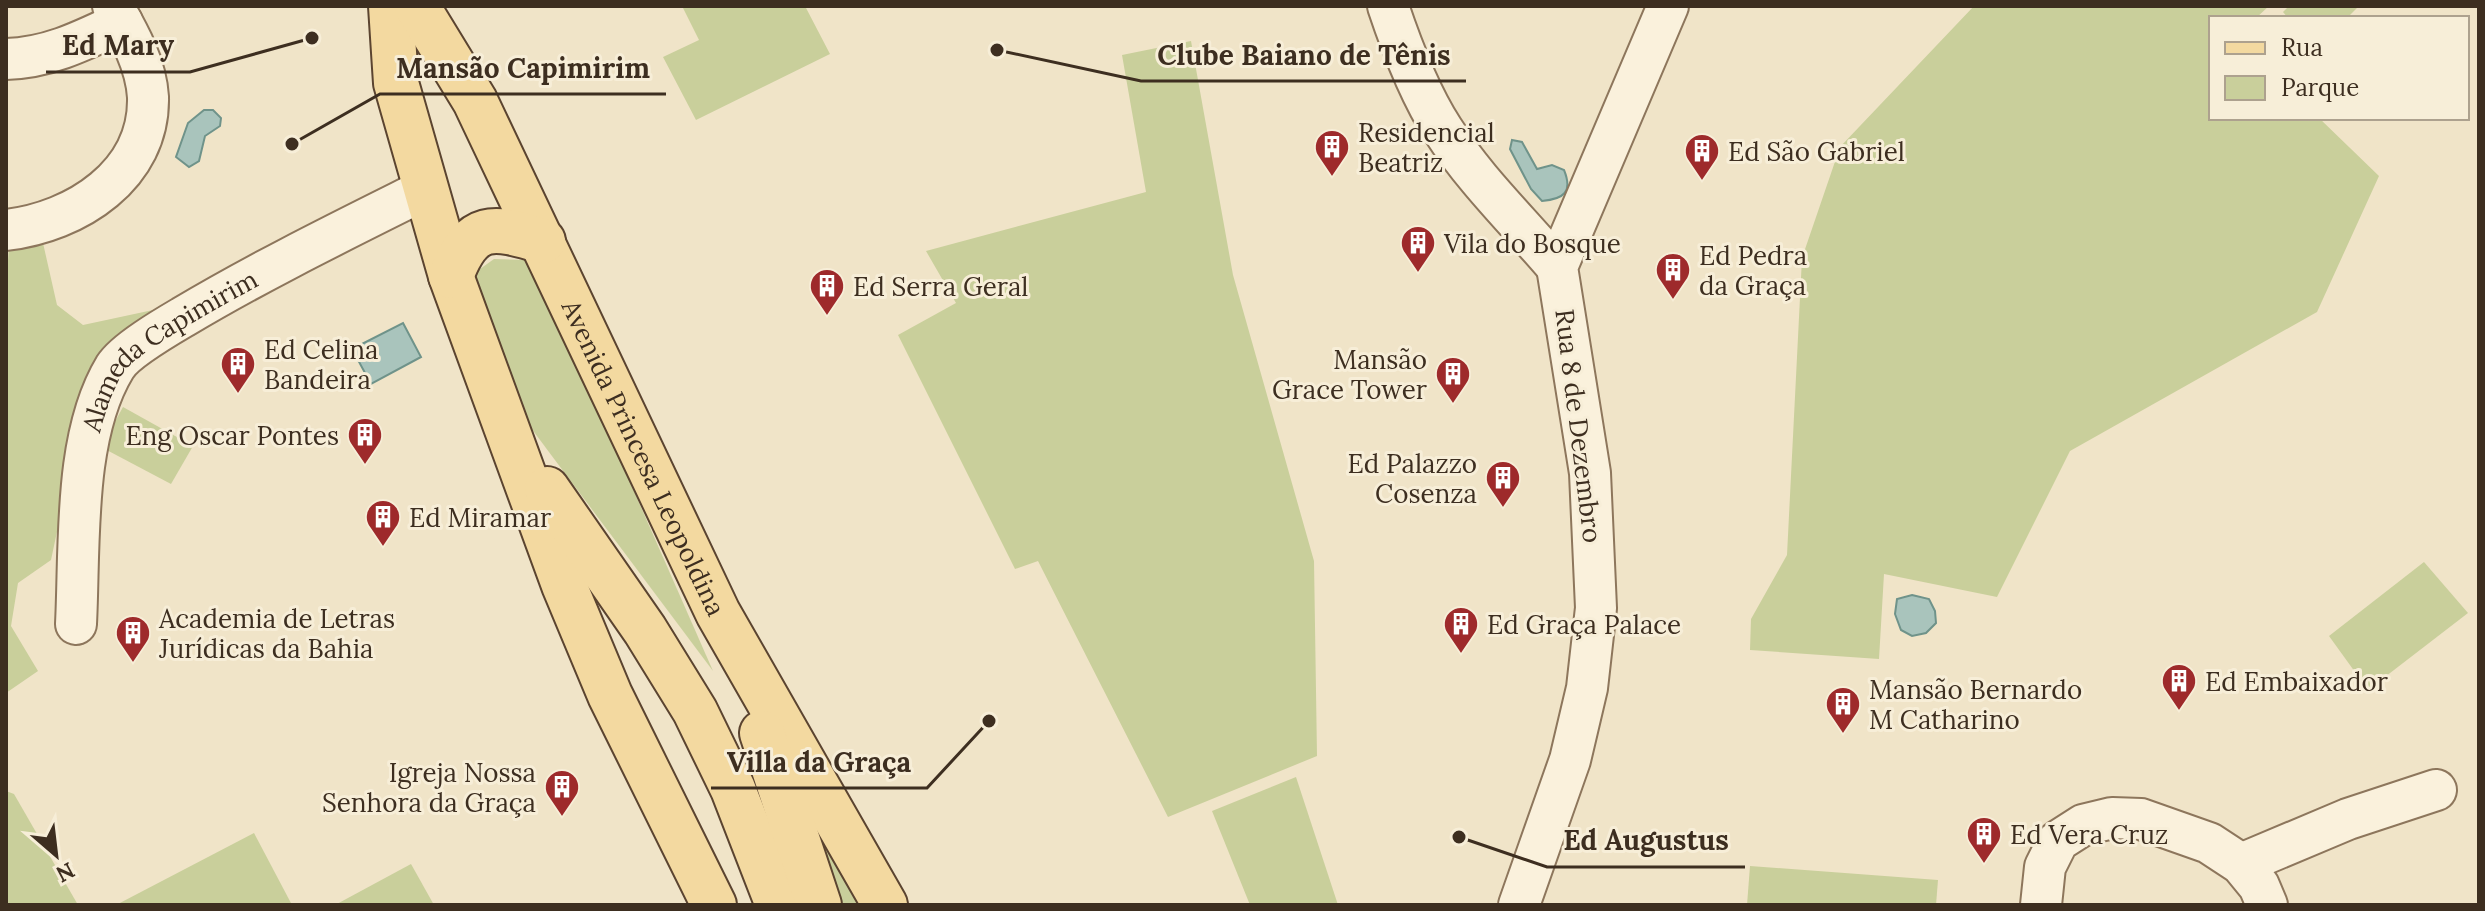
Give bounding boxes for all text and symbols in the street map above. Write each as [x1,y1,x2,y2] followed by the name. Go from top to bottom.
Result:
[2209,16,2469,120] legend
[46,20,190,72] callout: Ed Mary
[62,27,175,63] text: Ed Mary
[1141,29,1466,81] callout: Clube Baiano de Tênis
[2281,32,2323,63] text: Rua
[1157,37,1451,73] text: Clube Baiano de Tênis
[380,42,666,94] callout: Mansão Capimirim
[396,50,650,86] text: Mansão Capimirim
[2281,72,2359,103] text: Parque
[1358,116,1495,179] place label: Residencial Beatriz
[1313,128,1351,178] building icon: Residencial Beatriz
[1683,132,1721,182] building icon: Ed São Gabriel
[1728,135,1905,168] place label: Ed São Gabriel
[1399,224,1437,274] building icon: Vila do Bosque
[1443,227,1621,260] place label: Vila do Bosque
[1699,239,1807,302] place label: Ed Pedra da Graça
[1654,251,1692,301] building icon: Ed Pedra da Graça
[74,262,263,436] street label: Alameda Capimirim
[808,267,846,317] building icon: Ed Serra Geral
[853,270,1028,303] place label: Ed Serra Geral
[555,293,733,621] street label: Avenida Princesa Leopoldina
[1548,307,1610,545] street label: Rua 8 de Dezembro
[264,333,378,396] place label: Ed Celina Bandeira
[1272,343,1428,406] place label: Mansão Grace Tower
[219,345,257,395] building icon: Ed Celina Bandeira
[1434,355,1472,405] building icon: Mansão Grace Tower
[346,416,384,466] building icon: Eng Oscar Pontes
[125,419,339,452] place label: Eng Oscar Pontes
[1347,447,1477,510] place label: Ed Palazzo Cosenza
[1484,459,1522,509] building icon: Ed Palazzo Cosenza
[364,498,402,548] building icon: Ed Miramar
[409,501,552,534] place label: Ed Miramar
[158,602,395,665] place label: Academia de Letras Jurídicas da Bahia
[1442,605,1480,655] building icon: Ed Graça Palace
[1487,608,1681,641] place label: Ed Graça Palace
[114,614,152,664] building icon: Academia de Letras Jurídicas da Bahia
[2160,662,2198,712] building icon: Ed Embaixador
[2205,665,2389,698] place label: Ed Embaixador
[1869,673,2082,736] place label: Mansão Bernardo M Catharino
[1824,685,1862,735] building icon: Mansão Bernardo M Catharino
[711,736,927,788] callout: Villa da Graça
[727,744,912,780] text: Villa da Graça
[322,756,536,819] place label: Igreja Nossa Senhora da Graça
[543,768,581,818] building icon: Igreja Nossa Senhora da Graça
[16,815,96,895] north arrow
[1547,815,1745,867] callout: Ed Augustus
[1965,815,2003,865] building icon: Ed Vera Cruz
[2010,818,2168,851] place label: Ed Vera Cruz
[1563,822,1729,858] text: Ed Augustus
[51,856,79,889] text: N

